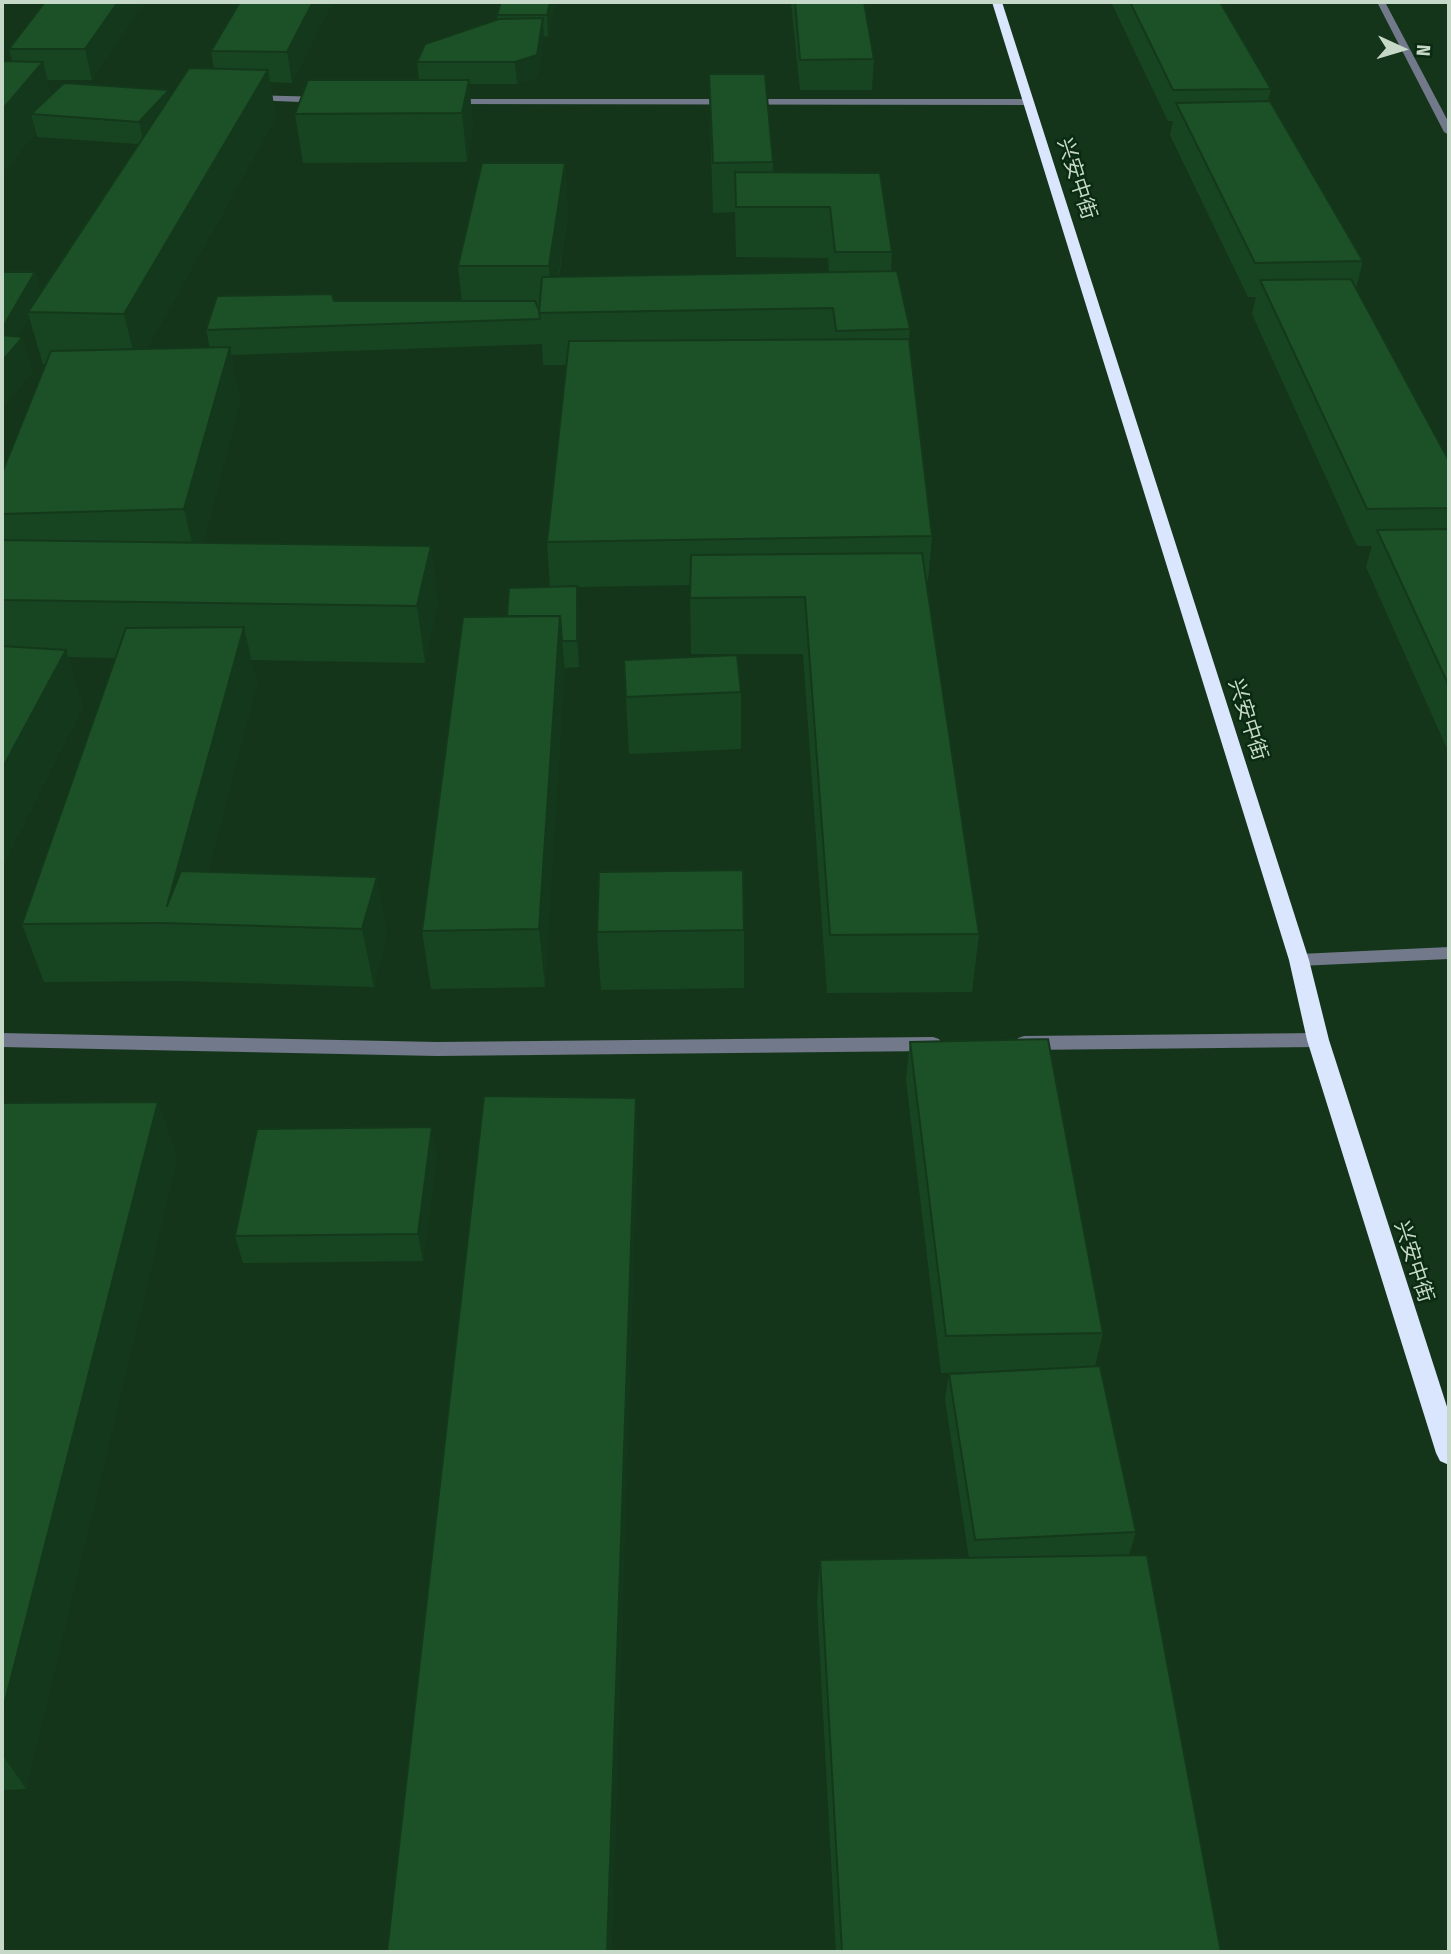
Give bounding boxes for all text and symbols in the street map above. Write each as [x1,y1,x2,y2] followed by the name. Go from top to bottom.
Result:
[1367,14,1437,84] north arrow
[1412,44,1435,57] text: N
[1051,135,1101,223] street label: 兴安中街
[1222,676,1272,764] street label: 兴安中街
[1388,1218,1438,1306] street label: 兴安中街

